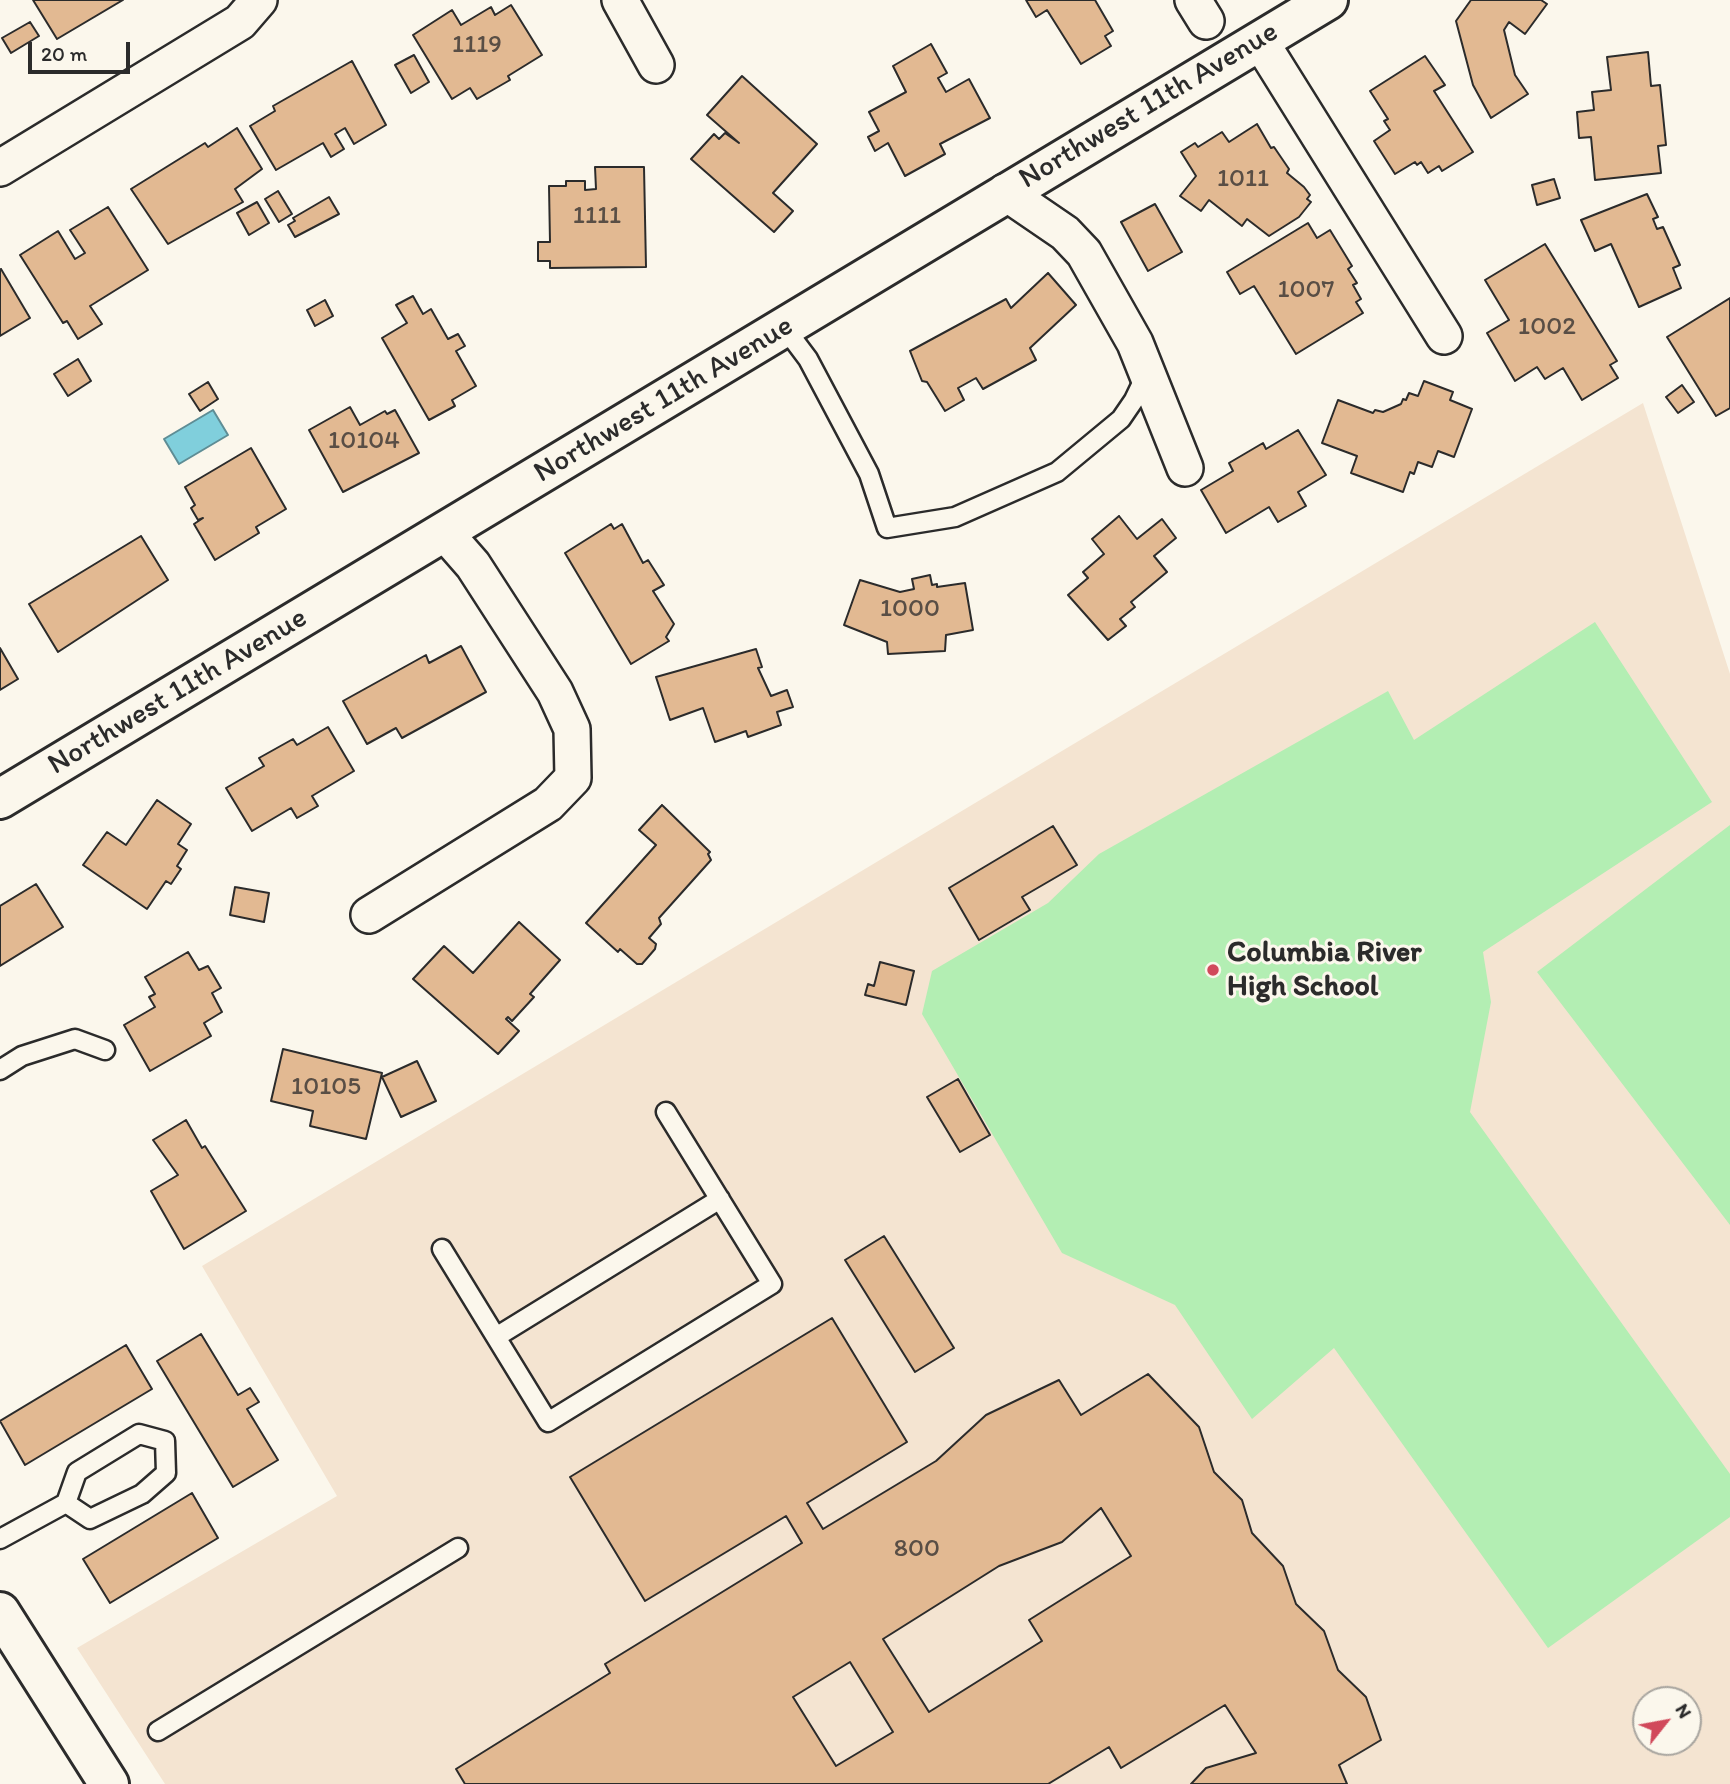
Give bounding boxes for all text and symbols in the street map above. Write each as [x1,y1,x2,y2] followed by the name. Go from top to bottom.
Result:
[1013,14,1285,198] street label: Northwest 11th Avenue
[32,28,133,72] scale bar
[452,29,502,61] house number: 1119
[41,41,87,66] text: 20 m
[1217,163,1269,195] house number: 1011
[573,200,621,232] house number: 1111
[1278,274,1334,306] house number: 1007
[528,308,800,492] street label: Northwest 11th Avenue
[1518,311,1576,343] house number: 1002
[328,425,400,457] house number: 10104
[880,593,940,625] house number: 1000
[42,600,314,784] street label: Northwest 11th Avenue
[1227,935,1422,1006] place label: Columbia River High School
[1205,962,1221,978] marker: Columbia River High School
[291,1071,361,1103] house number: 10105
[894,1533,940,1565] house number: 800
[1632,1686,1702,1756] north arrow
[1671,1700,1697,1722] text: N

